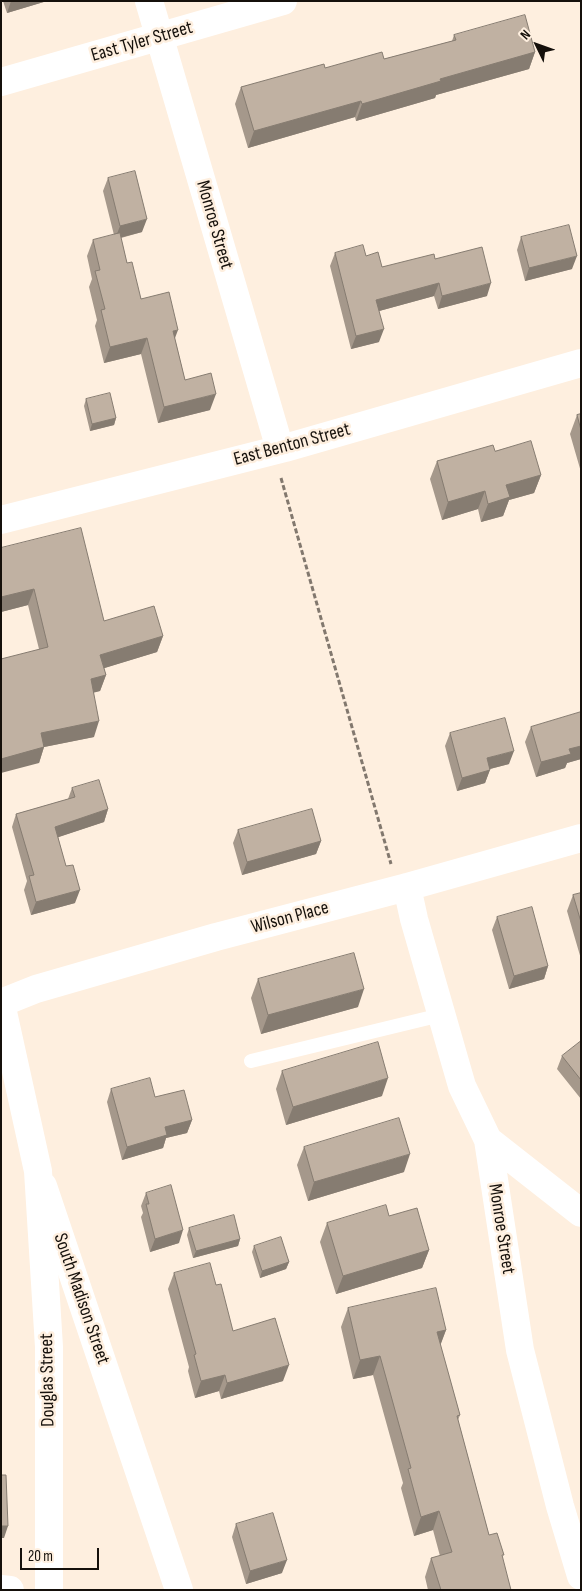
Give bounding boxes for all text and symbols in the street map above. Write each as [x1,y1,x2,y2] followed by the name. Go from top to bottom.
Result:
[89,17,195,67] street label: East Tyler Street
[512,20,562,70] north arrow
[517,26,534,43] text: N
[190,178,238,272] street label: Monroe Street
[231,419,353,471] street label: East Benton Street
[249,897,331,939] street label: Wilson Place
[483,1182,519,1276] street label: Monroe Street
[48,1231,114,1367] street label: South Madison Street
[36,1333,60,1427] street label: Douglas Street
[22,1538,101,1570] scale bar
[28,1547,53,1566] text: 20 m

